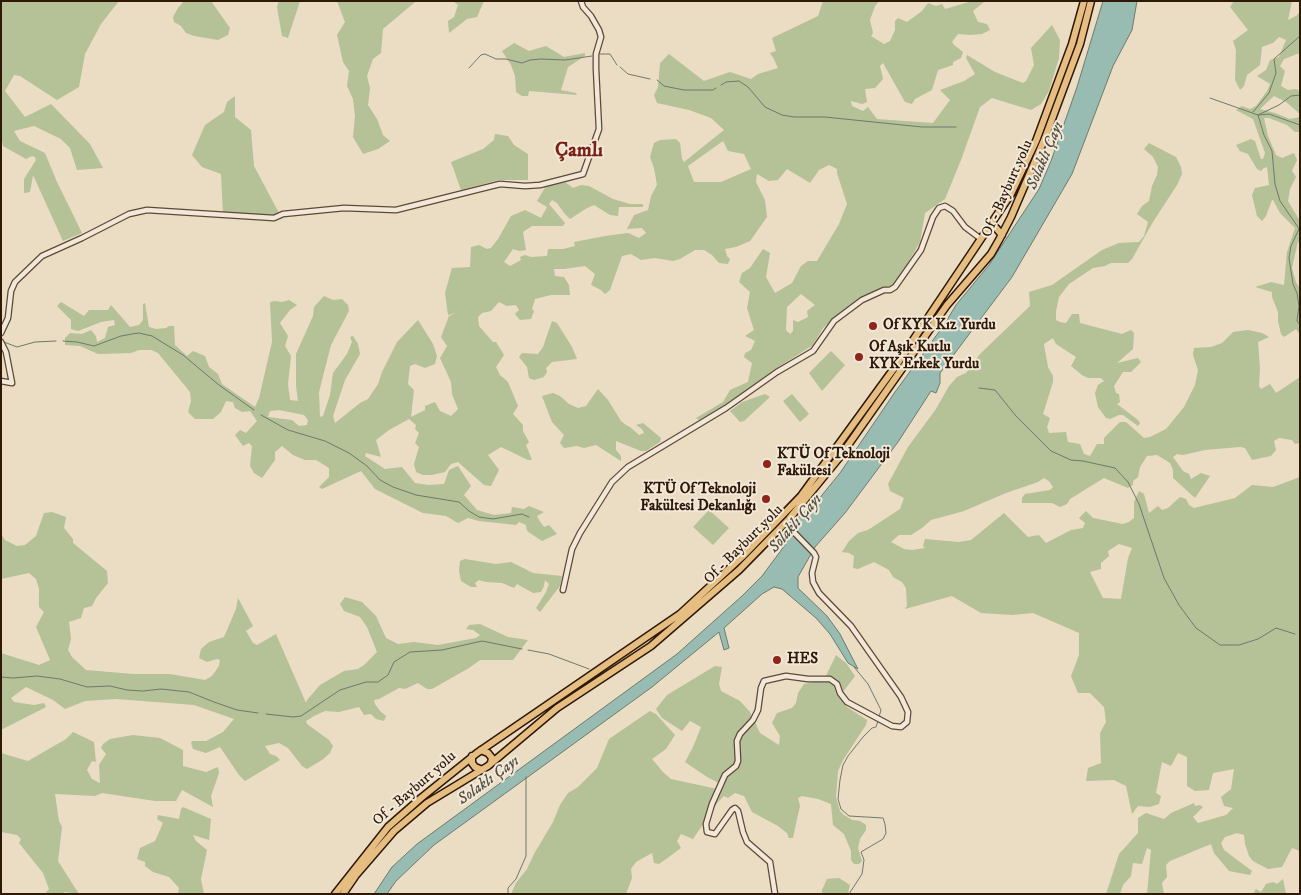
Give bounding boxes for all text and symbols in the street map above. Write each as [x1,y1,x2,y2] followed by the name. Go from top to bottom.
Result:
[1023,119,1069,193] water label: Solaklı Çayı
[978,138,1038,240] street label: Of - Bayburt yolu
[555,140,603,164] district label: Çamlı
[883,317,996,335] place label: Of KYK Kız Yurdu
[867,320,879,332] marker: Of KYK Kız Yurdu
[869,339,979,374] place label: Of Aşık Kutlu KYK Erkek Yurdu
[853,351,865,363] marker: Of Aşık Kutlu KYK Erkek Yurdu
[777,446,890,481] place label: KTÜ Of Teknoloji Fakültesi
[761,458,773,470] marker: KTÜ Of Teknoloji Fakültesi
[640,481,756,516] place label: KTÜ Of Teknoloji Fakültesi Dekanlığı
[765,491,827,557] water label: Solaklı Çayı
[760,493,772,505] marker: KTÜ Of Teknoloji Fakültesi Dekanlığı
[701,502,787,588] street label: Of - Bayburt yolu
[787,651,818,669] place label: HES
[771,654,783,666] marker: HES
[370,748,460,830] street label: Of - Bayburt yolu
[454,752,524,810] water label: Solaklı Çayı

